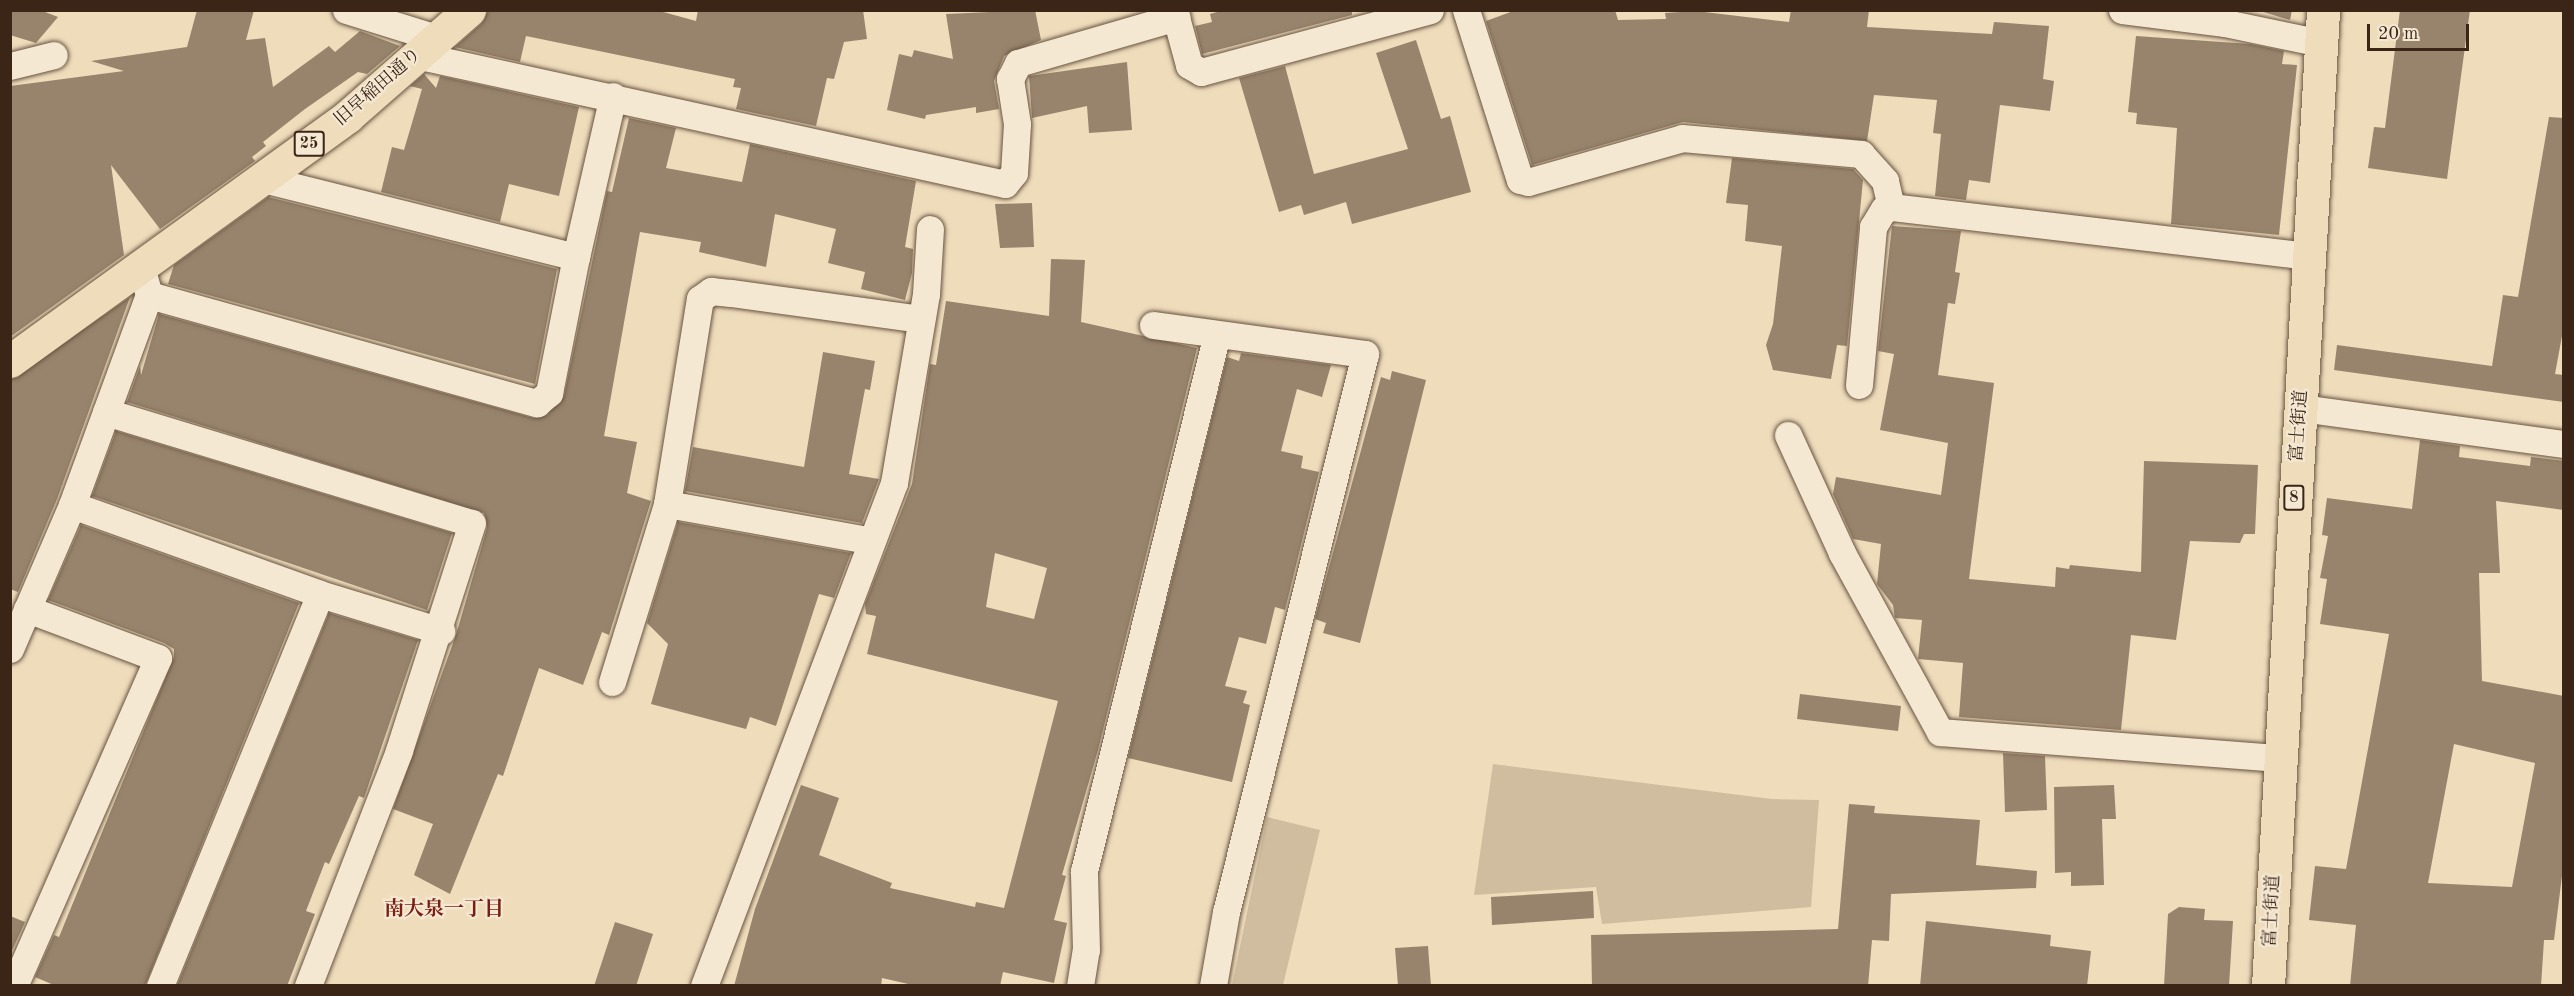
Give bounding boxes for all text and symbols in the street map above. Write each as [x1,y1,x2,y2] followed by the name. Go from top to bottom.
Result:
[2370,12,2472,50] scale bar
[2378,25,2418,43] text: 20 m
[330,43,426,131] street label: 旧早稲田通り
[292,131,326,157] road number: 25
[2286,389,2312,463] street label: 富士街道
[2282,485,2306,511] road number: 8
[2259,874,2285,948] street label: 富士街道
[384,898,504,922] district label: 南大泉一丁目

